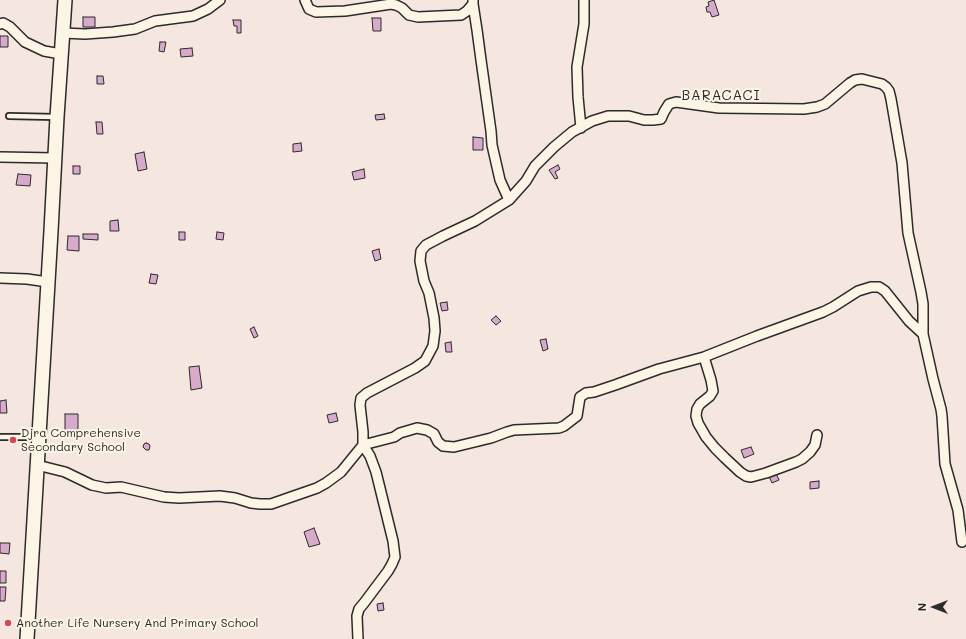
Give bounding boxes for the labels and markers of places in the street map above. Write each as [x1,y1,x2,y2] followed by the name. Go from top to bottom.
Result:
[21,426,141,454] place label: Djra Comprehensive Secondary School
[8,435,18,445] marker: Djra Comprehensive Secondary School
[16,616,259,630] place label: Another Life Nursery And Primary School
[3,618,13,628] marker: Another Life Nursery And Primary School

